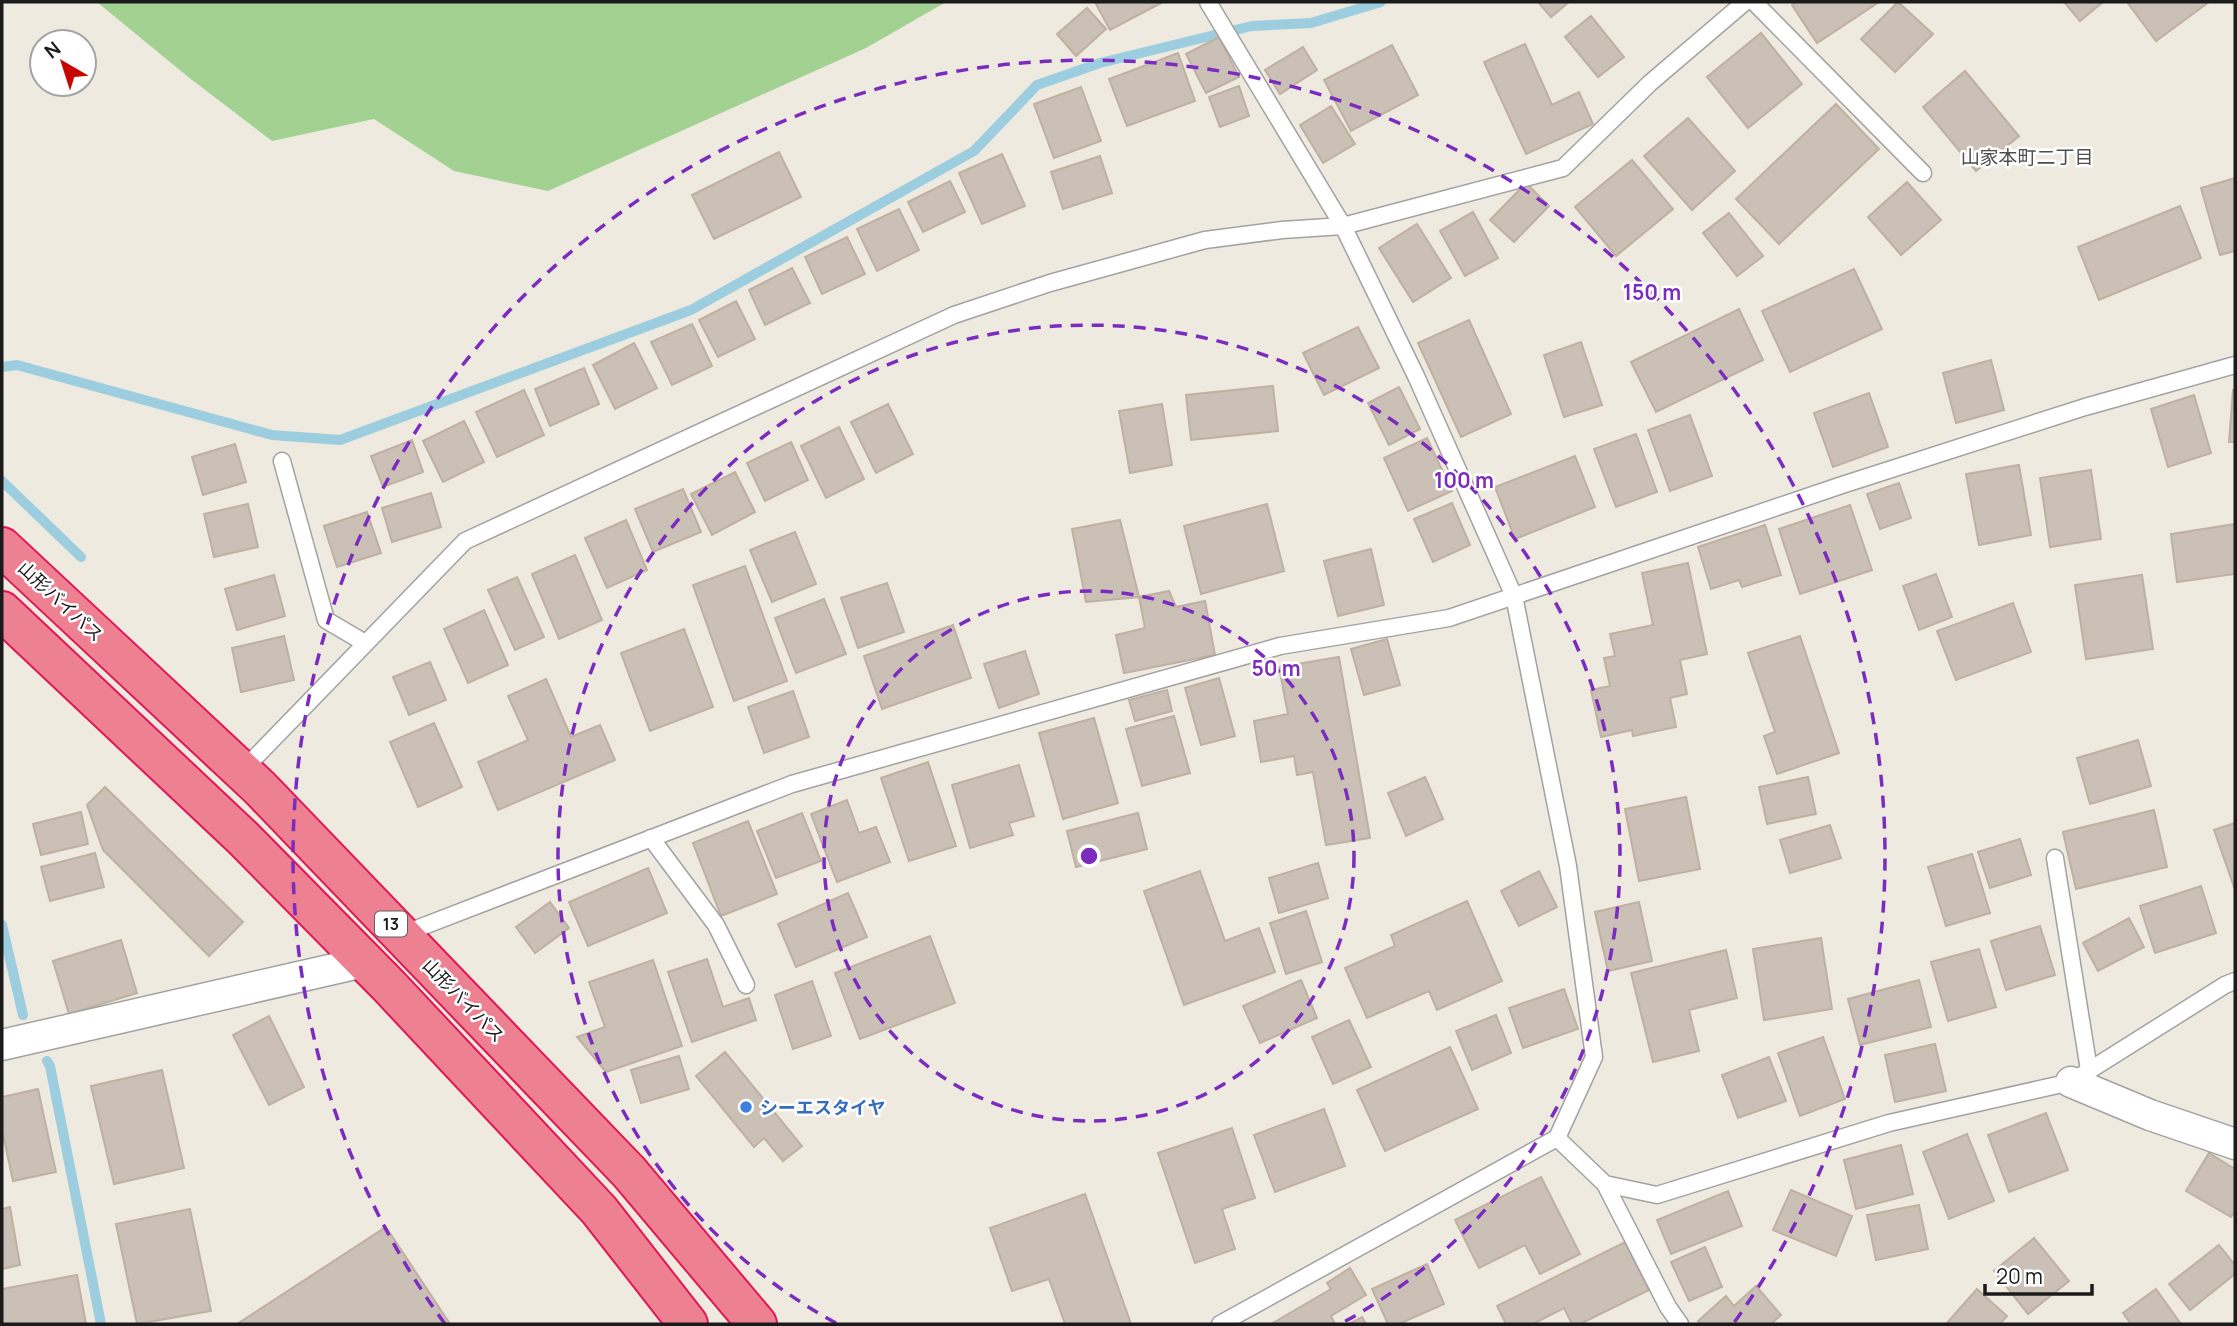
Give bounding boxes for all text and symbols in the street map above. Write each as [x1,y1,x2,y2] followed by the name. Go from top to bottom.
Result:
[28,28,98,98] north arrow
[39,35,66,64] text: N
[1960,144,2094,170] district label: 山家本町二丁目
[1623,278,1681,306] text: 150 m
[1434,466,1494,494] text: 100 m
[13,556,109,646] street label: 山形バイパス
[1251,654,1301,682] text: 50 m
[1077,844,1101,868] centre of rings
[375,912,407,936] road number: 13
[418,953,510,1047] street label: 山形バイパス
[760,1095,885,1119] place label: シーエスタイヤ
[738,1099,754,1115] marker: シーエスタイヤ
[1985,1252,2092,1296] scale bar
[1996,1262,2043,1290] text: 20 m

